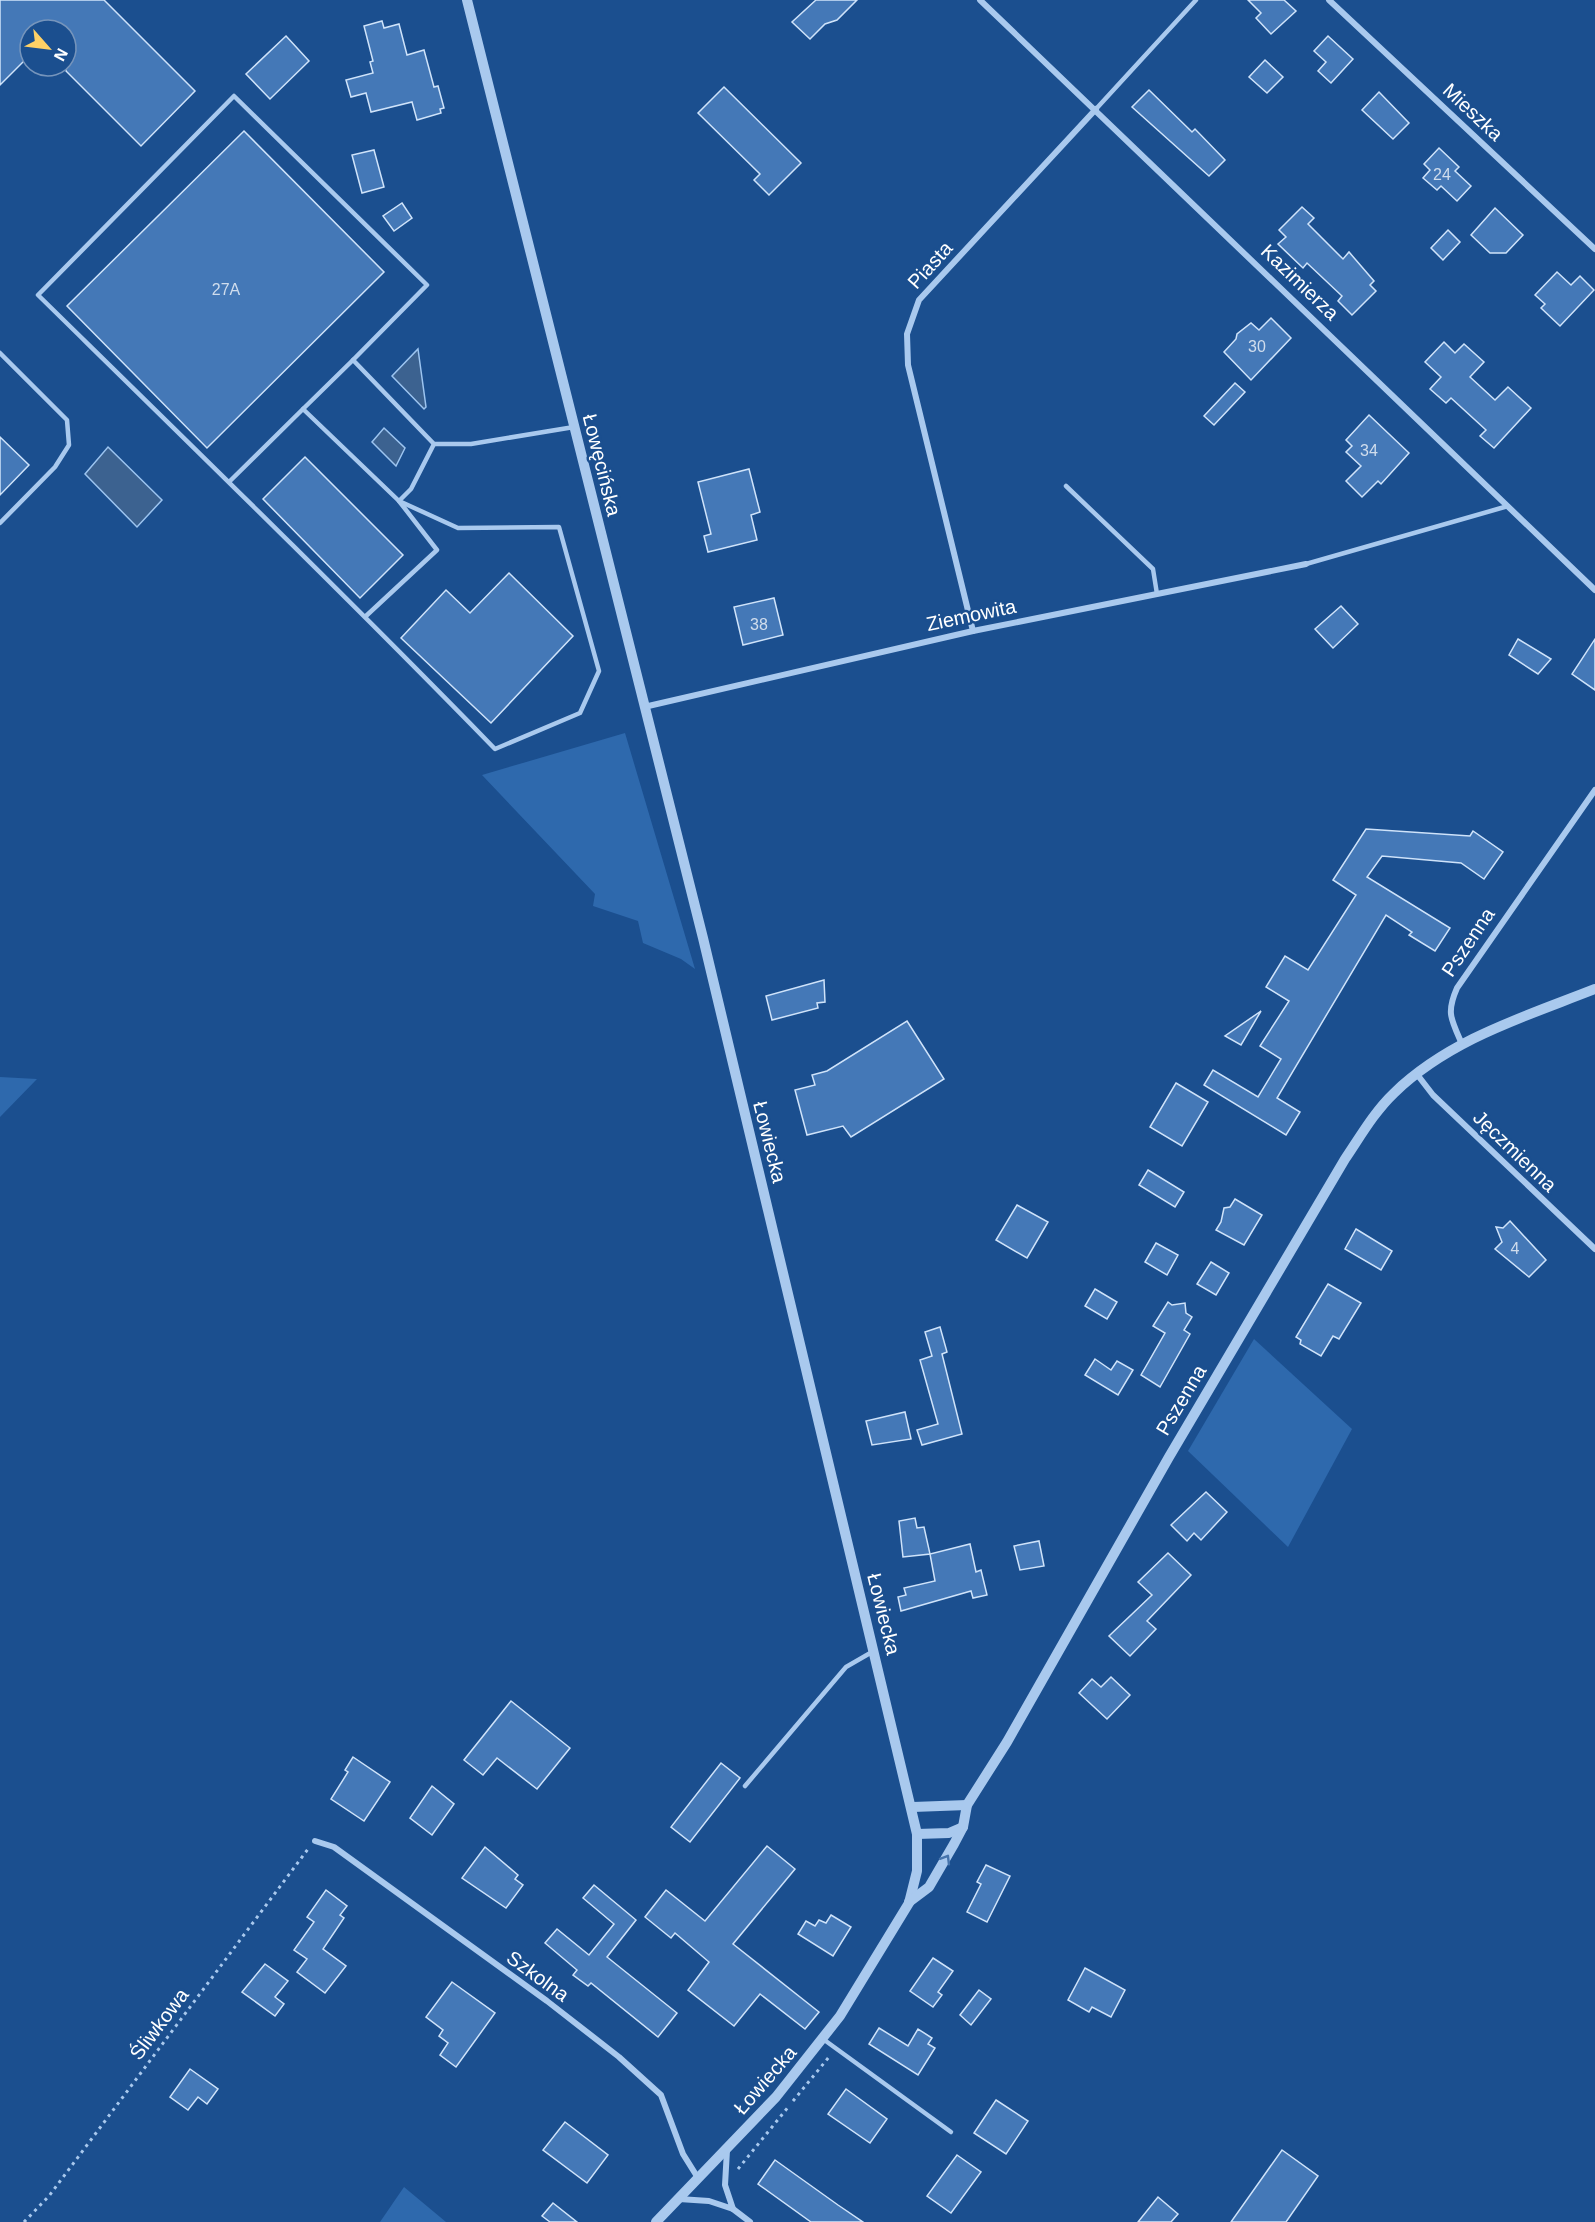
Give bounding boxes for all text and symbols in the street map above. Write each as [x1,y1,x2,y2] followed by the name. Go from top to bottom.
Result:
[18,18,78,78] north arrow
[51,46,71,64] text: N
[1439,79,1508,146] street label: Mieszka
[1433,166,1451,183] house number: 24
[903,236,957,293] street label: Piasta
[1257,240,1344,325] street label: Kazimierza
[212,281,241,298] house number: 27A
[1248,338,1266,355] house number: 30
[579,412,626,519] street label: Łowęcińska
[1360,442,1378,459] house number: 34
[924,595,1019,635] street label: Ziemowita
[750,616,768,633] house number: 38
[1437,903,1499,980] street label: Pszenna
[749,1099,791,1186] street label: Łowiecka
[1469,1106,1562,1197] street label: Jęczmienna
[1511,1240,1520,1257] house number: 4
[1152,1360,1211,1439] street label: Pszenna
[863,1571,905,1658] street label: Łowiecka
[938,1855,950,1865] one-way arrow
[503,1946,574,2006] street label: Szkolna
[124,1983,193,2064] street label: Śliwkowa
[729,2041,801,2119] street label: Łowiecka

